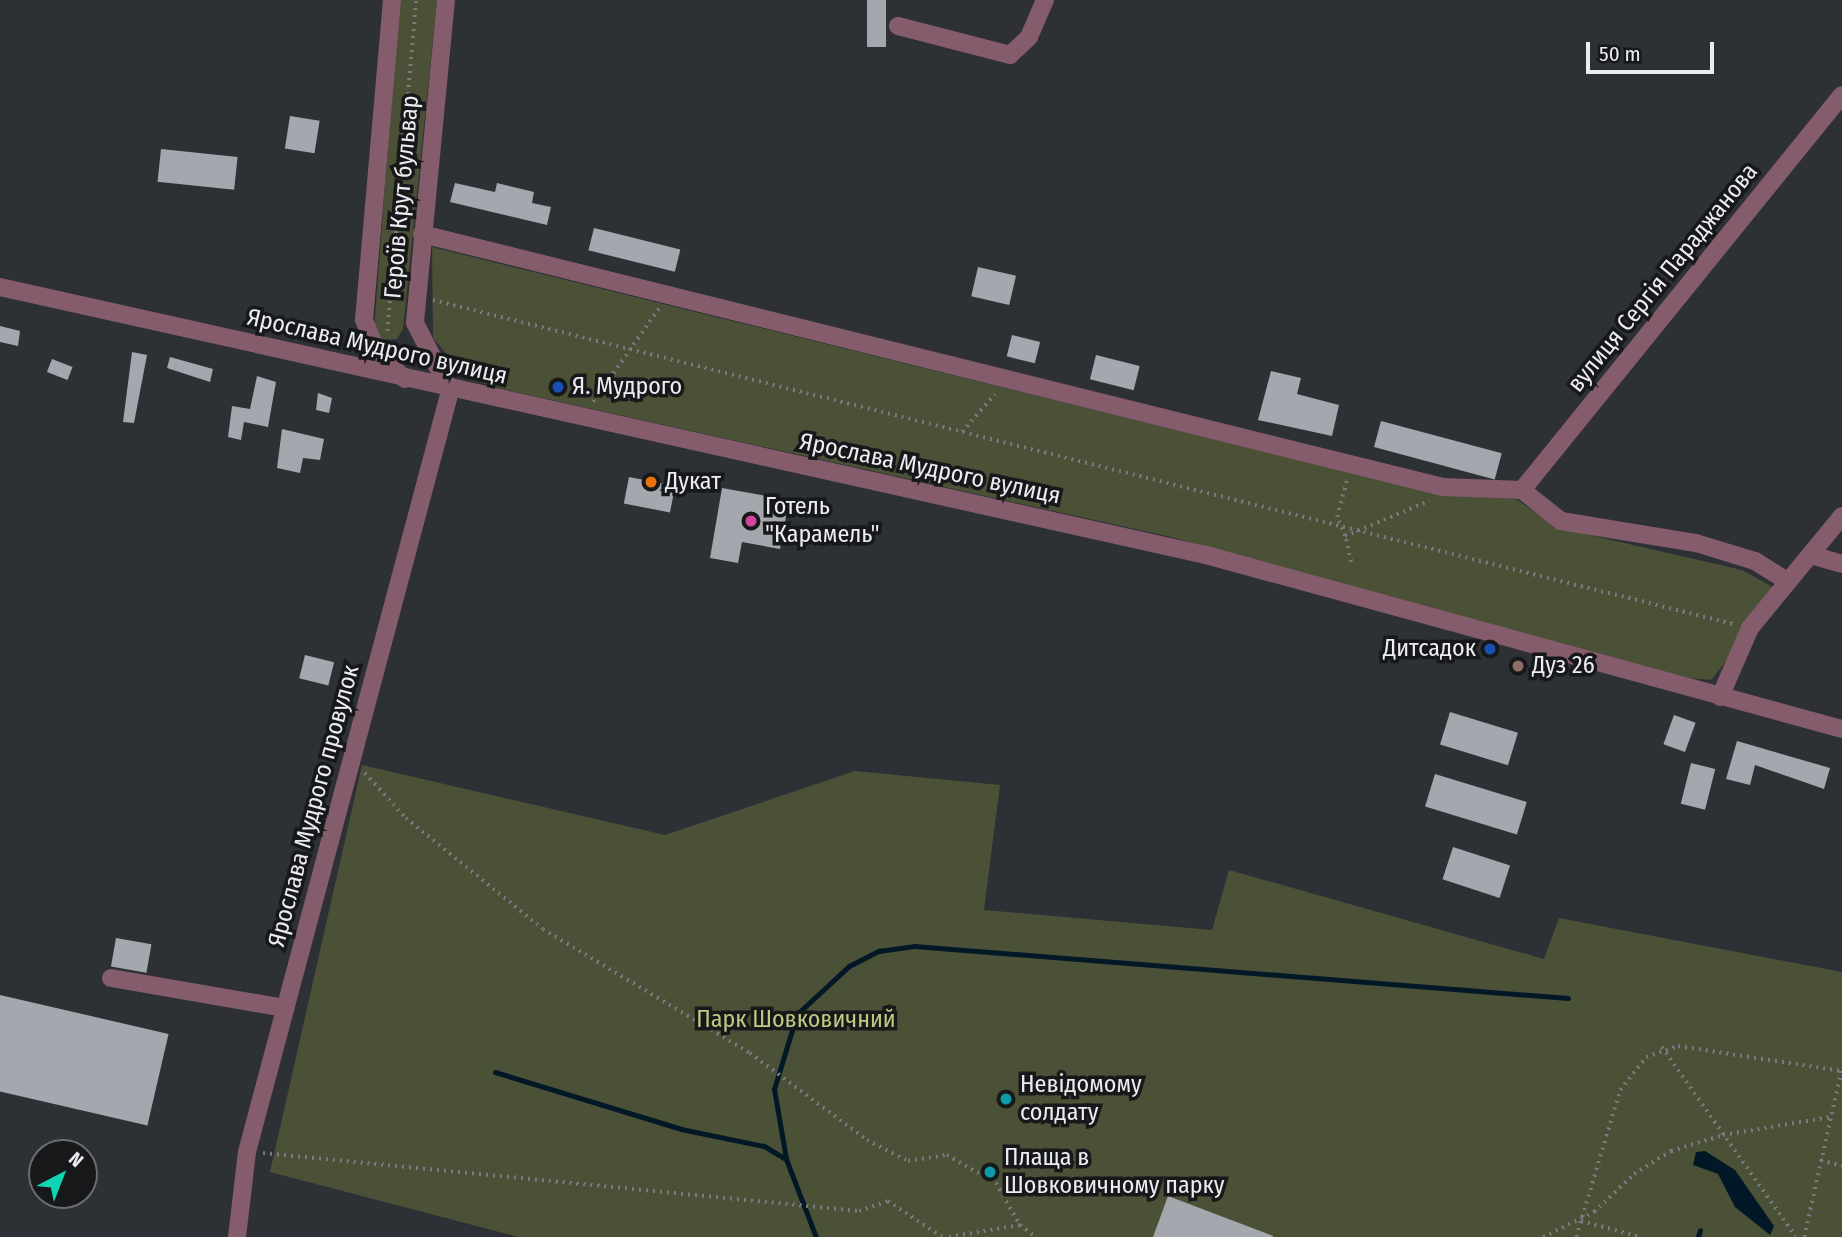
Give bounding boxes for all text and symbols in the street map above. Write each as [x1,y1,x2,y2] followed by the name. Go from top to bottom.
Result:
[1590,28,1718,72] scale bar
[1599,41,1641,67] text: 50 m
[379,94,425,300] street label: Героїв Крут бульвар
[1562,158,1764,398] street label: вулиця Сергія Параджанова
[244,303,510,391] street label: Ярослава Мудрого вулиця
[572,373,682,401] place label: Я. Мудрого
[550,379,566,395] marker: Я. Мудрого
[797,427,1063,511] street label: Ярослава Мудрого вулиця
[665,468,721,496] place label: Дукат
[643,474,659,490] marker: Дукат
[765,493,880,549] place label: Готель "Карамель"
[743,513,759,529] marker: Готель "Карамель"
[1383,635,1476,663] place label: Дитсадок
[1482,641,1498,657] marker: Дитсадок
[1532,652,1595,680] place label: Дуз 26
[1510,658,1526,674] marker: Дуз 26
[262,662,366,950] street label: Ярослава Мудрого провулок
[696,1006,896,1034] park label: Парк Шовковичний
[1020,1071,1142,1127] place label: Невідомому солдату
[998,1091,1014,1107] marker: Невідомому солдату
[28,1139,98,1209] north arrow
[1004,1144,1224,1200] place label: Плаща в Шовковичному парку
[64,1147,88,1172] text: N
[982,1164,998,1180] marker: Плаща в Шовковичному парку

